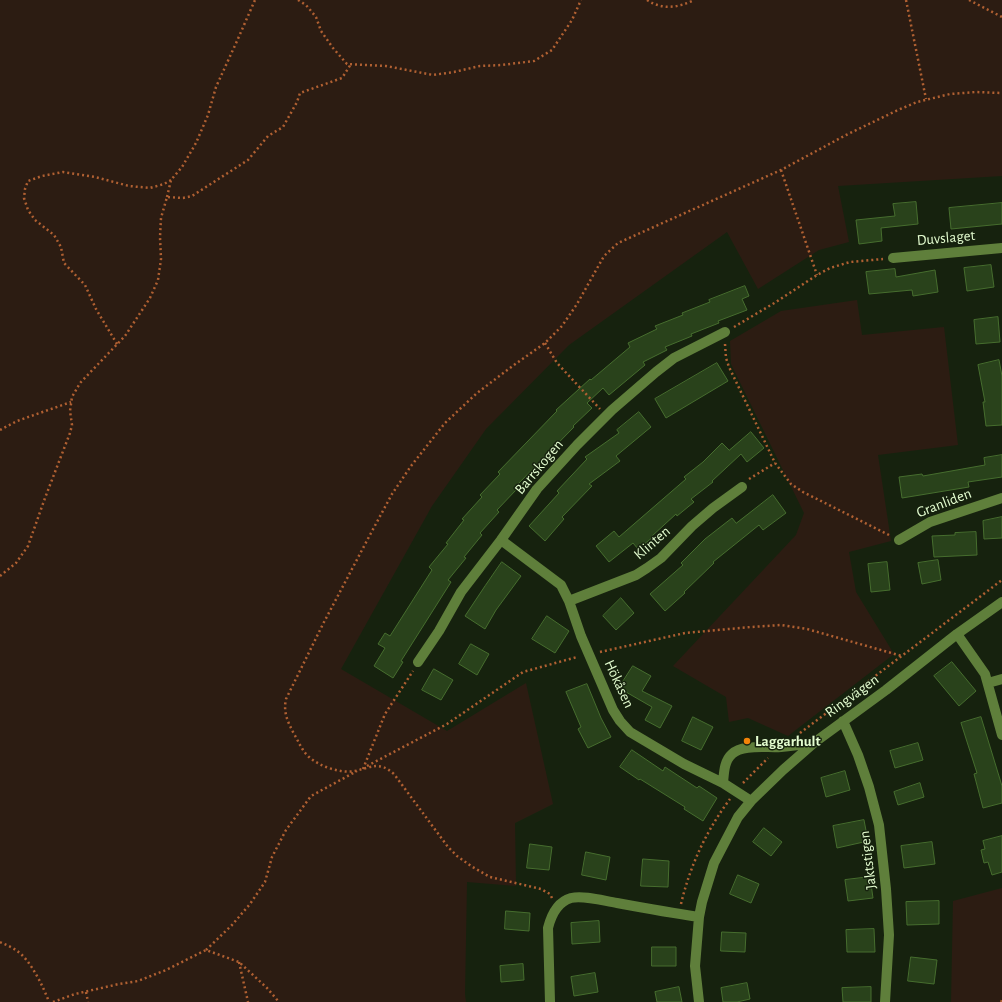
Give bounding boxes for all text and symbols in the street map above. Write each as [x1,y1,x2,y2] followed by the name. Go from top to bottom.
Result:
[916,226,976,250] street label: Duvslaget
[511,436,567,498] street label: Barrskogen
[914,484,974,522] street label: Granliden
[630,522,674,564] street label: Klinten
[600,657,638,711] street label: Hökåsen
[822,670,882,722] street label: Ringvägen
[755,732,821,750] place label: Laggarhult
[742,736,752,746] marker: Laggarhult
[855,830,881,890] street label: Jaktstigen

